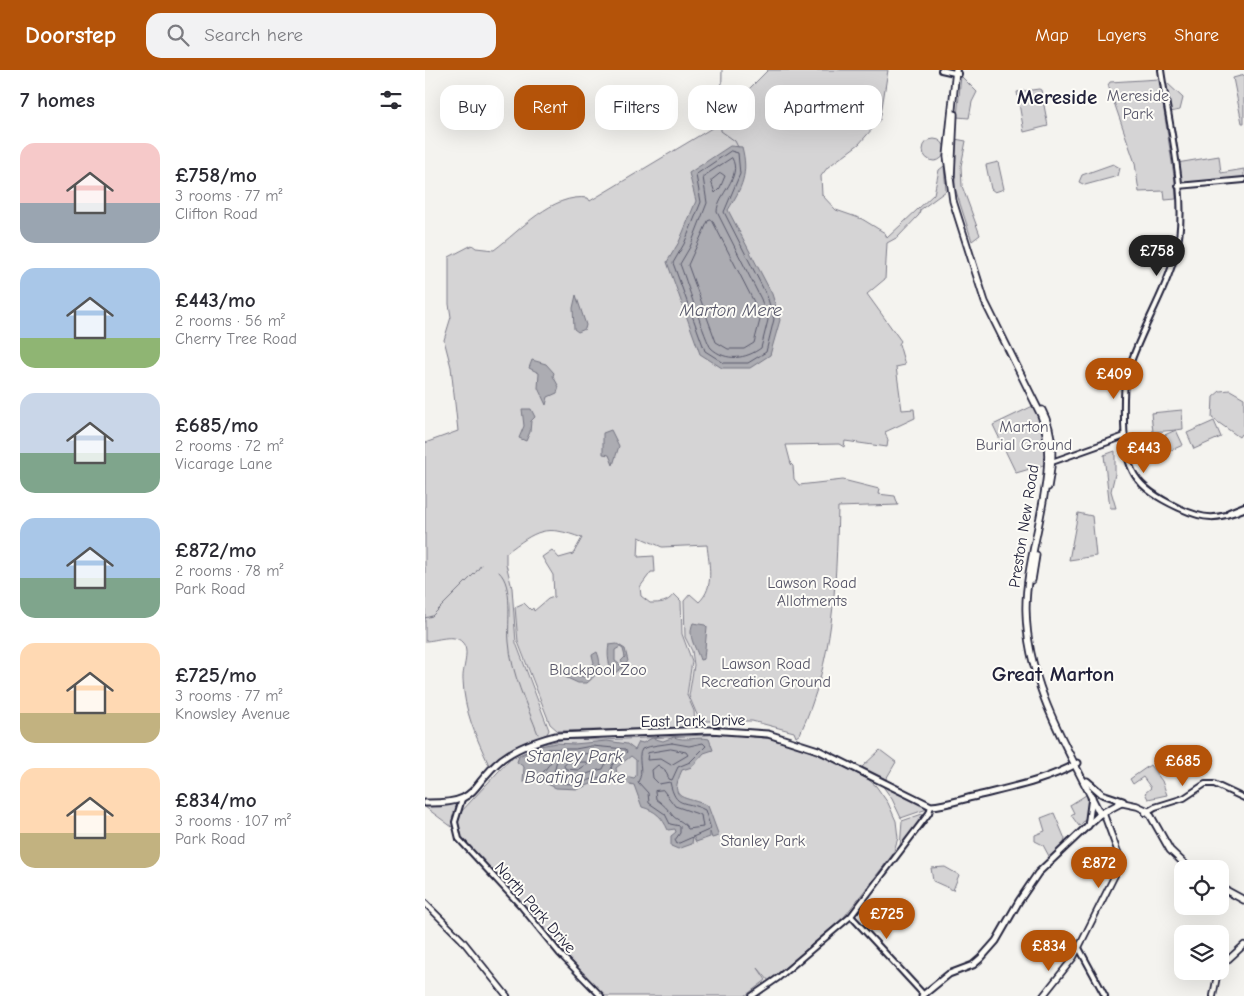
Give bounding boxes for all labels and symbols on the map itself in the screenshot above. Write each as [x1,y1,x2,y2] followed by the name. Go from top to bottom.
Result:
[1017,85,1097,109] district label: Mereside
[1107,87,1169,123] park label: Mereside Park
[1127,234,1187,277] pin: £758
[679,300,782,321] water label: Marton Mere
[1084,358,1144,400] pin: £409
[976,418,1072,454] park label: Marton Burial Ground
[1114,432,1174,474] pin: £443
[1005,463,1043,589] street label: Preston New Road
[767,574,857,610] park label: Lawson Road Allotments
[701,655,831,691] park label: Lawson Road Recreation Ground
[549,661,647,679] park label: Blackpool Zoo
[992,662,1114,686] district label: Great Marton
[640,711,746,731] street label: East Park Drive
[1153,744,1213,787] pin: £685
[524,746,626,788] water label: Stanley Park Boating Lake
[721,832,806,850] park label: Stanley Park
[1069,846,1129,889] pin: £872
[491,859,580,957] street label: North Park Drive
[857,898,917,940] pin: £725
[1019,930,1079,972] pin: £834

